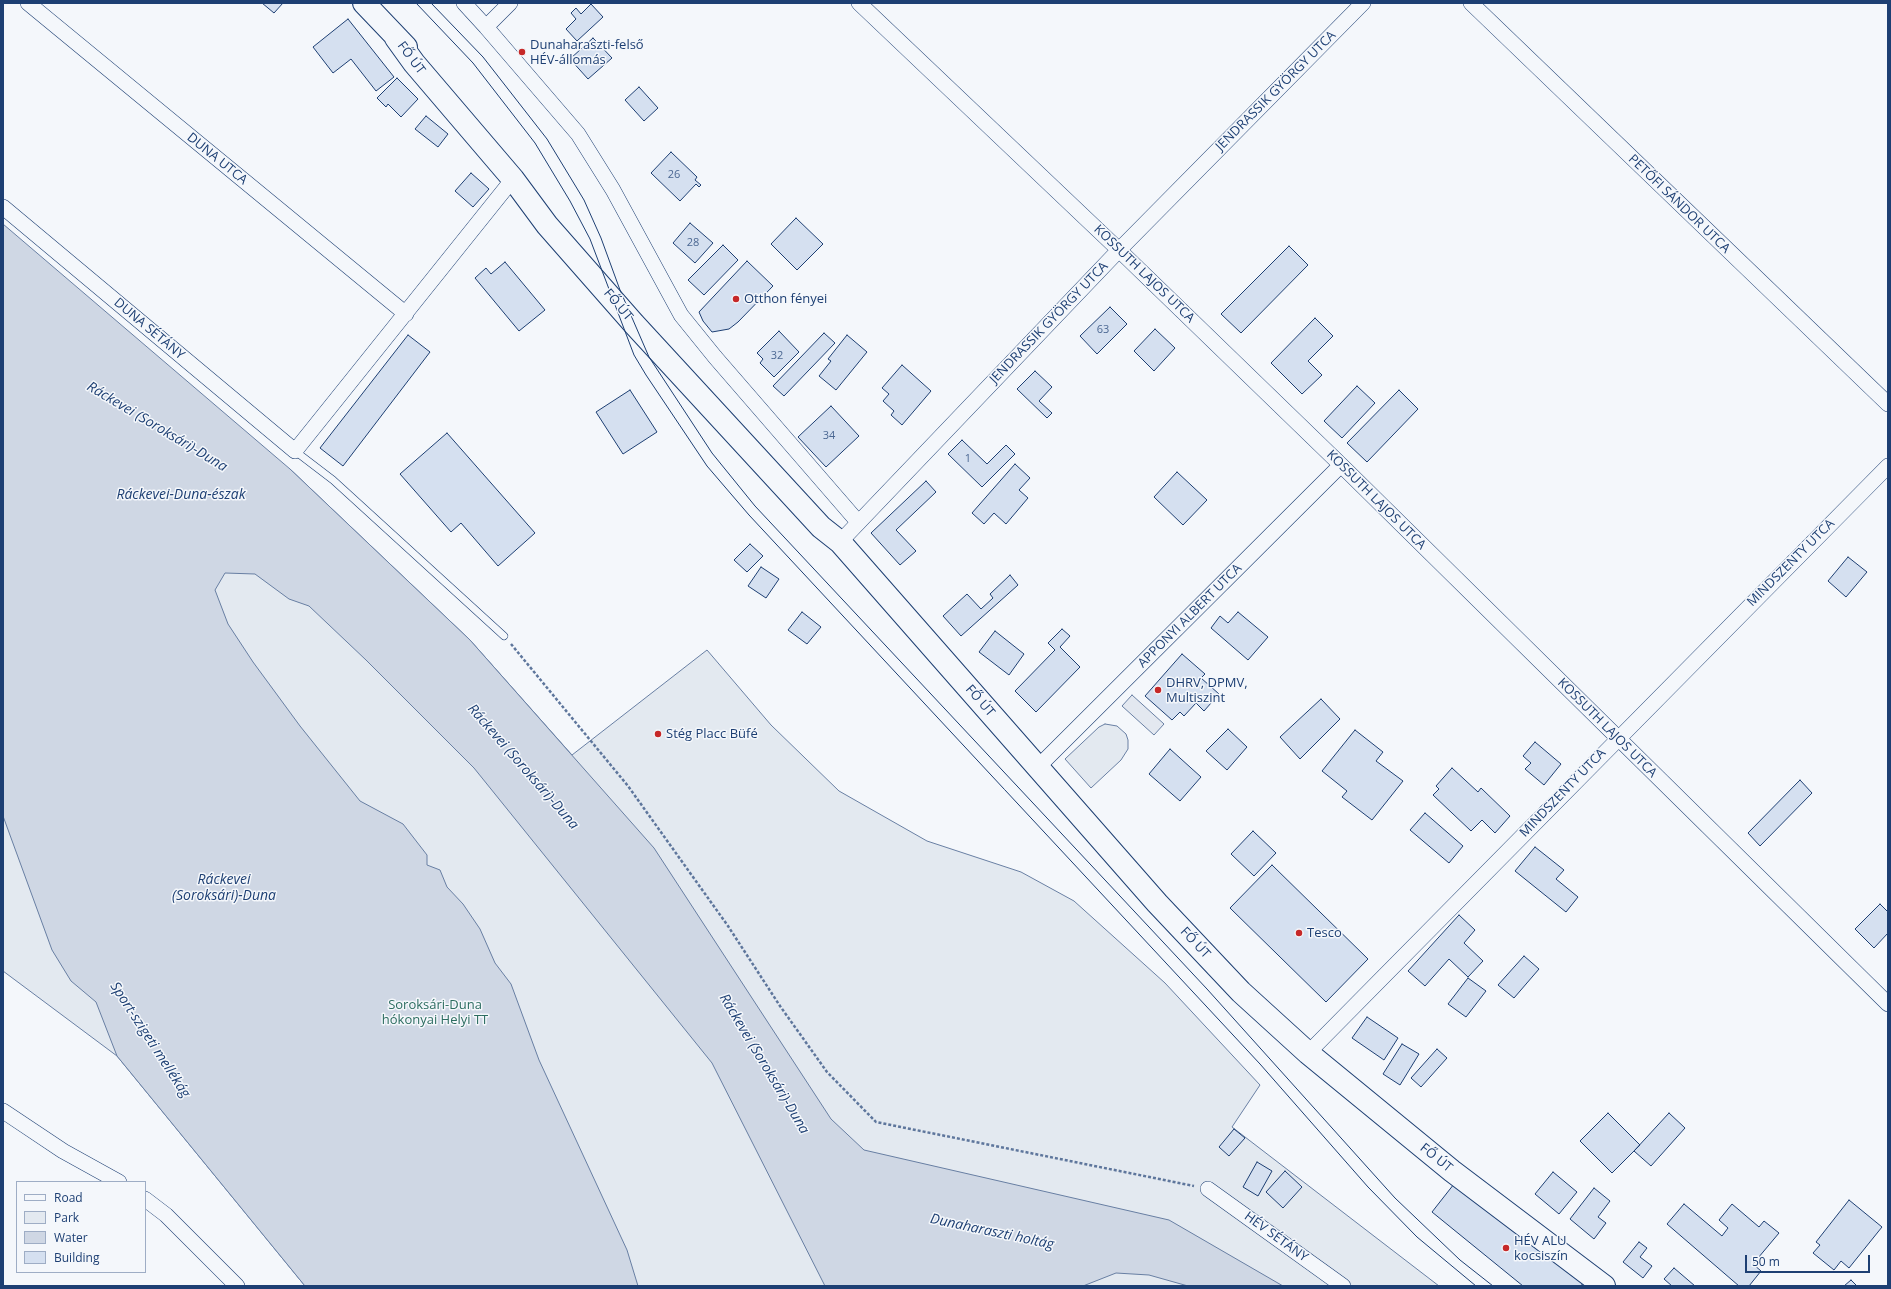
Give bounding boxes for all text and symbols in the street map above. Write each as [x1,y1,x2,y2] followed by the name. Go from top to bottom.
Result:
[1213,28,1339,154] street label: JENDRASSIK GYÖRGY UTCA
[530,37,644,68] place label: Dunaharaszti-felső HÉV-állomás
[394,39,428,77] street label: FŐ ÚT
[517,47,527,57] marker: Dunaharaszti-felső HÉV-állomás
[184,130,250,188] street label: DUNA UTCA
[1625,151,1733,257] street label: PETŐFI SÁNDOR UTCA
[668,168,680,182] house number: 26
[1090,222,1198,326] street label: KOSSUTH LAJOS UTCA
[687,236,699,250] house number: 28
[987,259,1111,387] street label: JENDRASSIK GYÖRGY UTCA
[600,286,636,324] street label: FŐ ÚT
[744,291,827,307] place label: Otthon fényei
[731,294,741,304] marker: Otthon fényei
[111,295,187,363] street label: DUNA SÉTÁNY
[1097,323,1109,337] house number: 63
[771,349,783,363] house number: 32
[84,378,230,476] water label: Ráckevei (Soroksári)-Duna
[823,429,835,443] house number: 34
[1323,447,1429,553] street label: KOSSUTH LAJOS UTCA
[965,452,971,466] house number: 1
[116,487,246,503] water label: Ráckevei-Duna-észak
[1744,516,1838,610] street label: MINDSZENTY UTCA
[1135,561,1245,671] street label: APPONYI ALBERT UTCA
[1166,675,1248,706] place label: DHRV, DPMV, Multiszint
[1554,675,1660,781] street label: KOSSUTH LAJOS UTCA
[962,682,998,720] street label: FŐ ÚT
[1153,685,1163,695] marker: DHRV, DPMV, Multiszint
[464,701,582,833] water label: Ráckevei (Soroksári)-Duna
[666,726,758,742] place label: Stég Placc Büfé
[653,729,663,739] marker: Stég Placc Büfé
[1517,746,1609,840] street label: MINDSZENTY UTCA
[172,872,276,904] water label: Ráckevei (Soroksári)-Duna
[1177,924,1213,962] street label: FŐ ÚT
[1307,925,1342,941] place label: Tesco
[1294,928,1304,938] marker: Tesco
[106,979,194,1101] water label: Sport-szigeti mellékág
[715,991,813,1137] water label: Ráckevei (Soroksári)-Duna
[382,997,488,1028] park label: Soroksári-Duna hókonyai Helyi TT
[1417,1140,1455,1176] street label: FŐ ÚT
[16,1181,146,1273] legend
[54,1189,83,1206] text: Road
[54,1209,79,1226] text: Park
[1241,1209,1311,1265] street label: HÉV SÉTÁNY
[929,1211,1055,1253] water label: Dunaharaszti holtág
[54,1229,88,1246] text: Water
[1514,1233,1568,1264] place label: HÉV ALU kocsiszín
[1501,1243,1511,1253] marker: HÉV ALU kocsiszín
[1747,1247,1872,1273] scale bar
[54,1249,99,1266] text: Building
[1752,1253,1780,1270] text: 50 m

